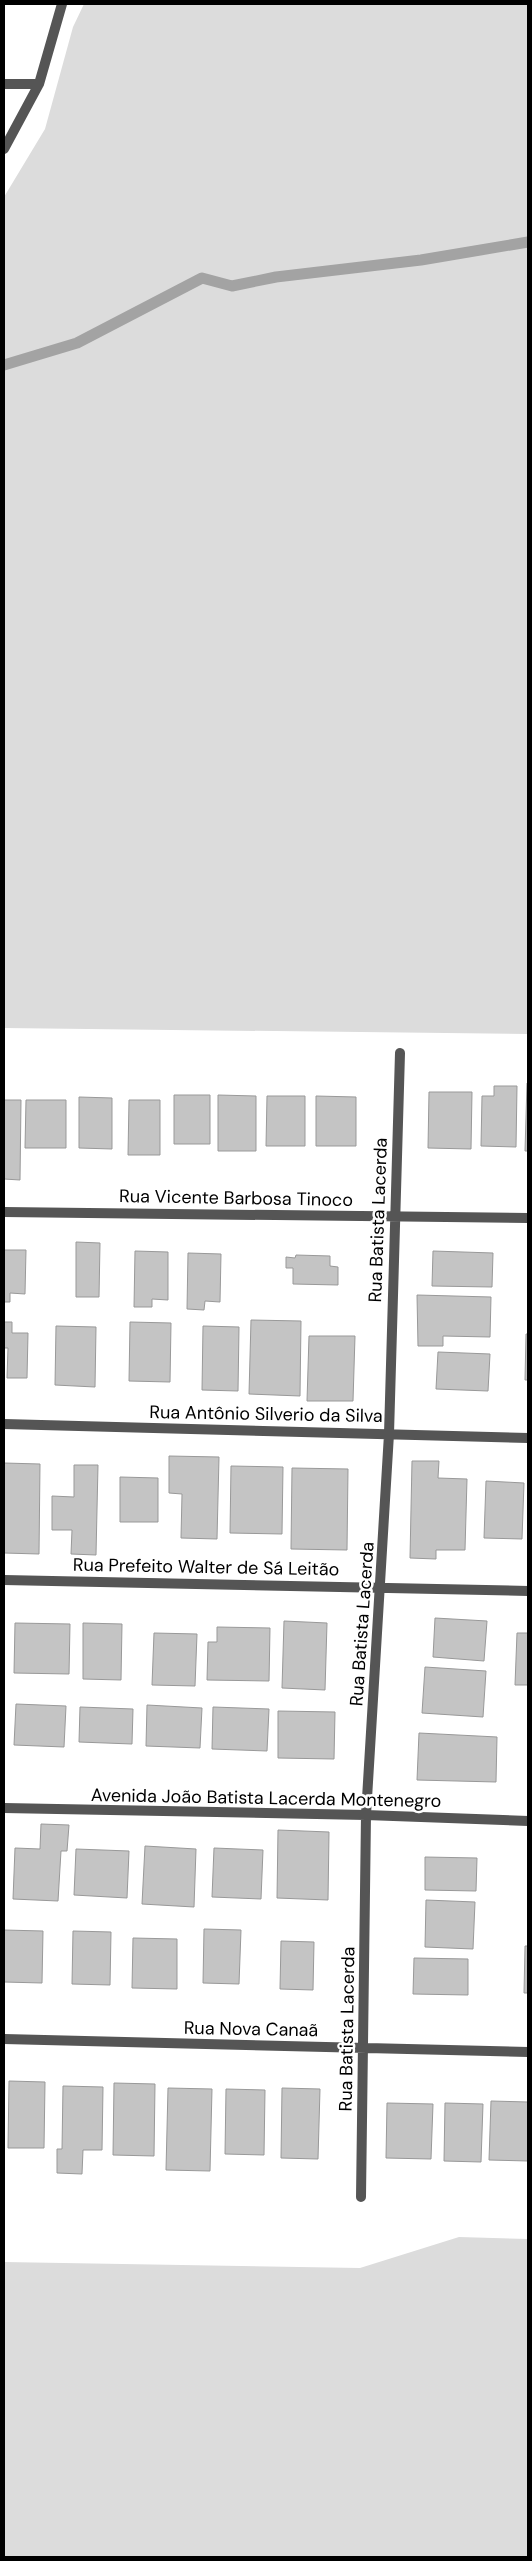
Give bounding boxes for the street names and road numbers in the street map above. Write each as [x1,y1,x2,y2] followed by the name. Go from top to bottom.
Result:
[363,1137,393,1303] street label: Rua Batista Lacerda
[119,1184,353,1212] street label: Rua Vicente Barbosa Tinoco
[149,1400,383,1428] street label: Rua Antônio Silverio da Silva
[344,1541,380,1707] street label: Rua Batista Lacerda
[73,1553,339,1581] street label: Rua Prefeito Walter de Sá Leitão
[91,1783,441,1813] street label: Avenida João Batista Lacerda Montenegro
[334,1946,360,2112] street label: Rua Batista Lacerda
[184,2016,318,2042] street label: Rua Nova Canaã

